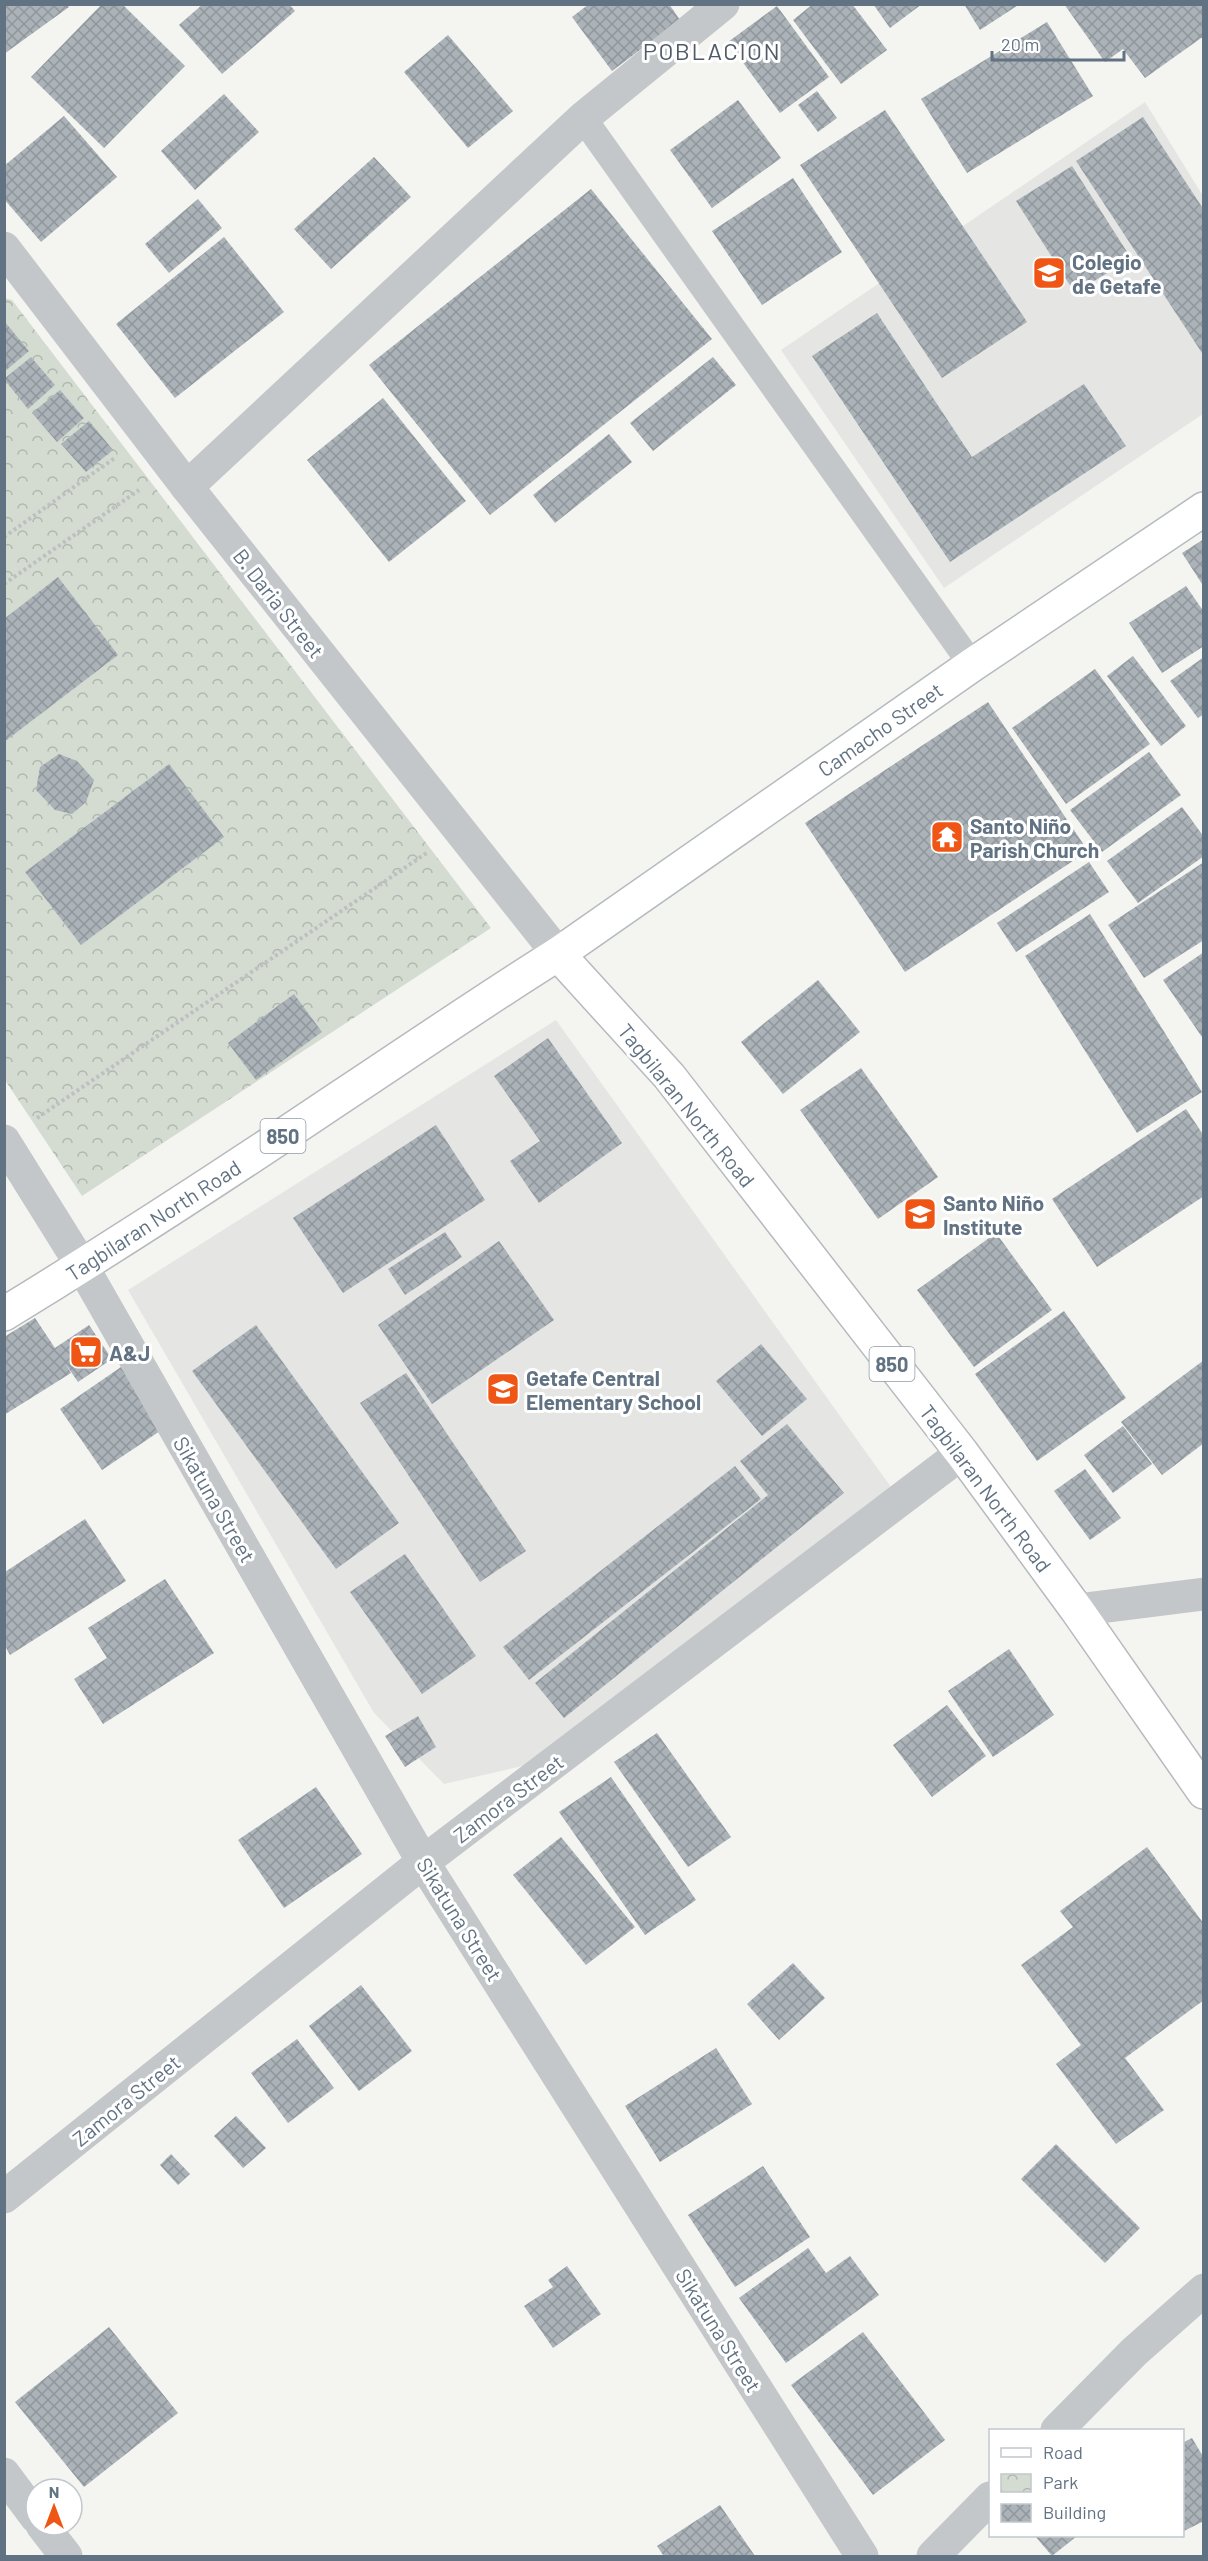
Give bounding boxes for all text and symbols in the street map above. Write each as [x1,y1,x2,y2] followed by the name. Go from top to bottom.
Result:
[992,24,1124,62] scale bar
[1001,33,1039,55] text: 20 m
[643,36,781,65] district label: POBLACION
[1072,249,1161,298] place label: Colegio de Getafe
[1031,255,1067,291] school or university icon: Colegio de Getafe
[229,543,329,663] street label: B. Daria Street
[813,677,947,781] street label: Camacho Street
[970,813,1099,862] place label: Santo Niño Parish Church
[929,819,965,855] temple icon: Santo Niño Parish Church
[613,1018,761,1192] street label: Tagbilaran North Road
[260,1119,306,1153] road number: 850
[61,1154,245,1286] street label: Tagbilaran North Road
[943,1190,1044,1239] place label: Santo Niño Institute
[902,1196,938,1232] school or university icon: Santo Niño Institute
[68,1334,104,1370] supermarket icon: A&J
[109,1340,150,1365] place label: A&J
[870,1347,914,1381] road number: 850
[526,1365,701,1414] place label: Getafe Central Elementary School
[485,1371,521,1407] school or university icon: Getafe Central Elementary School
[915,1399,1057,1577] street label: Tagbilaran North Road
[169,1432,261,1566] street label: Sikatuna Street
[448,1749,568,1847] street label: Zamora Street
[412,1853,508,1985] street label: Sikatuna Street
[67,2049,185,2151] street label: Zamora Street
[671,2264,767,2396] street label: Sikatuna Street
[989,2429,1184,2537] legend
[1043,2441,1083,2463] text: Road
[1043,2471,1078,2493] text: Park
[24,2477,84,2537] north arrow
[49,2482,59,2501] text: N
[1043,2501,1106,2523] text: Building

